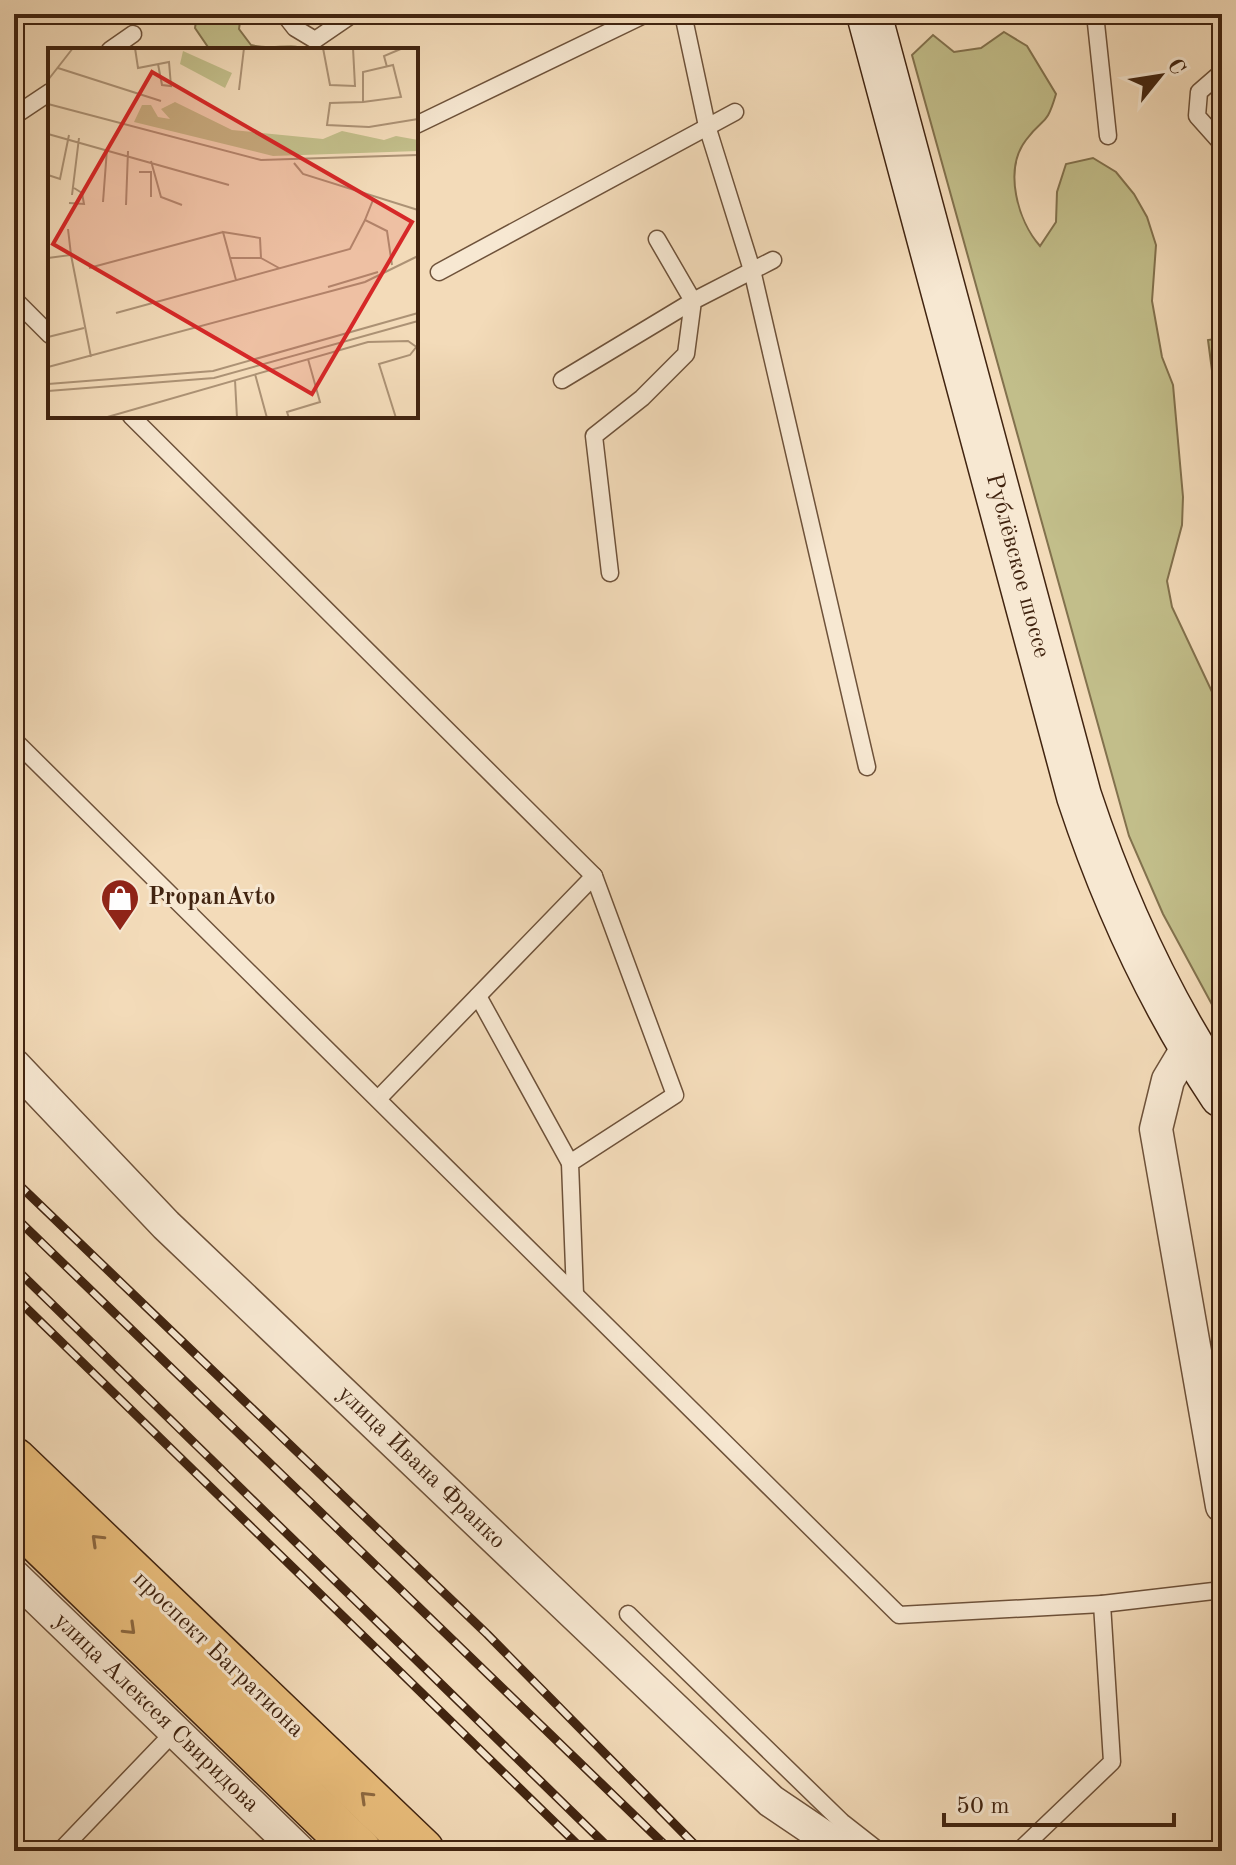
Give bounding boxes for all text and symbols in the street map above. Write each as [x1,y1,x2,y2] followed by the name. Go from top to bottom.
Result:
[1120,36,1200,116] north arrow
[48,48,418,418] inset map
[1162,55,1189,79] text: С
[981,471,1053,661] street label: Рублёвское шоссе
[99,877,141,932] shop icon: PropanAvto
[148,886,276,910] place label: PropanAvto
[332,1382,510,1554] street label: улица Ивана Франко
[92,1535,107,1549] one-way arrow
[128,1568,308,1743] street label: проспект Багратиона
[49,1609,263,1817] street label: улица Алексея Свиридова
[121,1620,135,1635] one-way arrow
[944,1777,1174,1827] scale bar
[361,1792,375,1806] one-way arrow
[956,1795,1010,1819] text: 50 m

